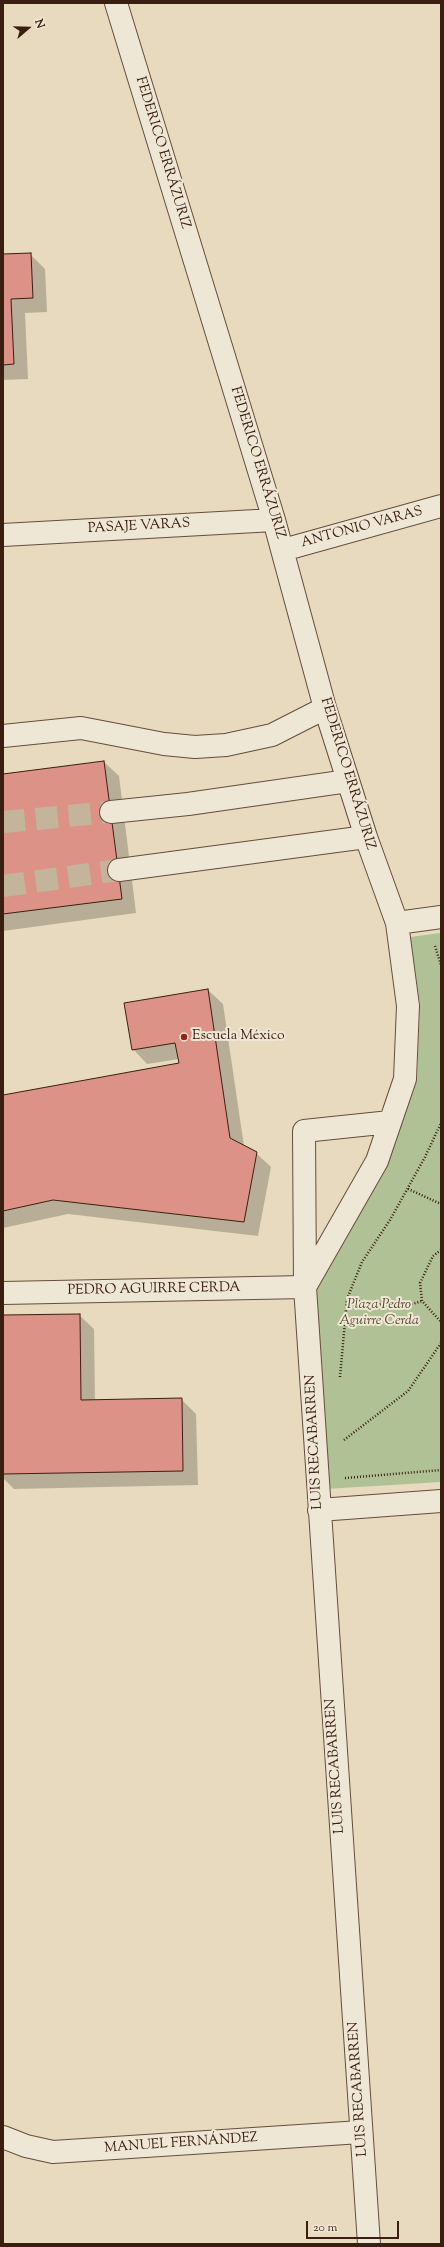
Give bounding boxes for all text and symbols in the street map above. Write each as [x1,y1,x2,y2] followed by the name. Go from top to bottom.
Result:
[8,8,48,48] north arrow
[30,17,48,31] text: N
[131,75,193,231] street label: FEDERICO ERRÁZURIZ
[226,385,288,541] street label: FEDERICO ERRÁZURIZ
[299,504,425,552] street label: ANTONIO VARAS
[87,516,191,538] street label: PASAJE VARAS
[316,696,378,852] street label: FEDERICO ERRÁZURIZ
[192,1029,285,1045] place label: Escuela México
[179,1032,189,1042] marker: Escuela México
[67,1280,241,1300] street label: PEDRO AGUIRRE CERDA
[339,1298,419,1330] park label: Plaza Pedro Aguirre Cerda
[303,1374,327,1510] street label: LUIS RECABARREN
[323,1698,349,1834] street label: LUIS RECABARREN
[346,2021,372,2157] street label: LUIS RECABARREN
[104,2130,258,2158] street label: MANUEL FERNÁNDEZ
[308,2213,401,2239] scale bar
[313,2219,337,2237] text: 20 m

